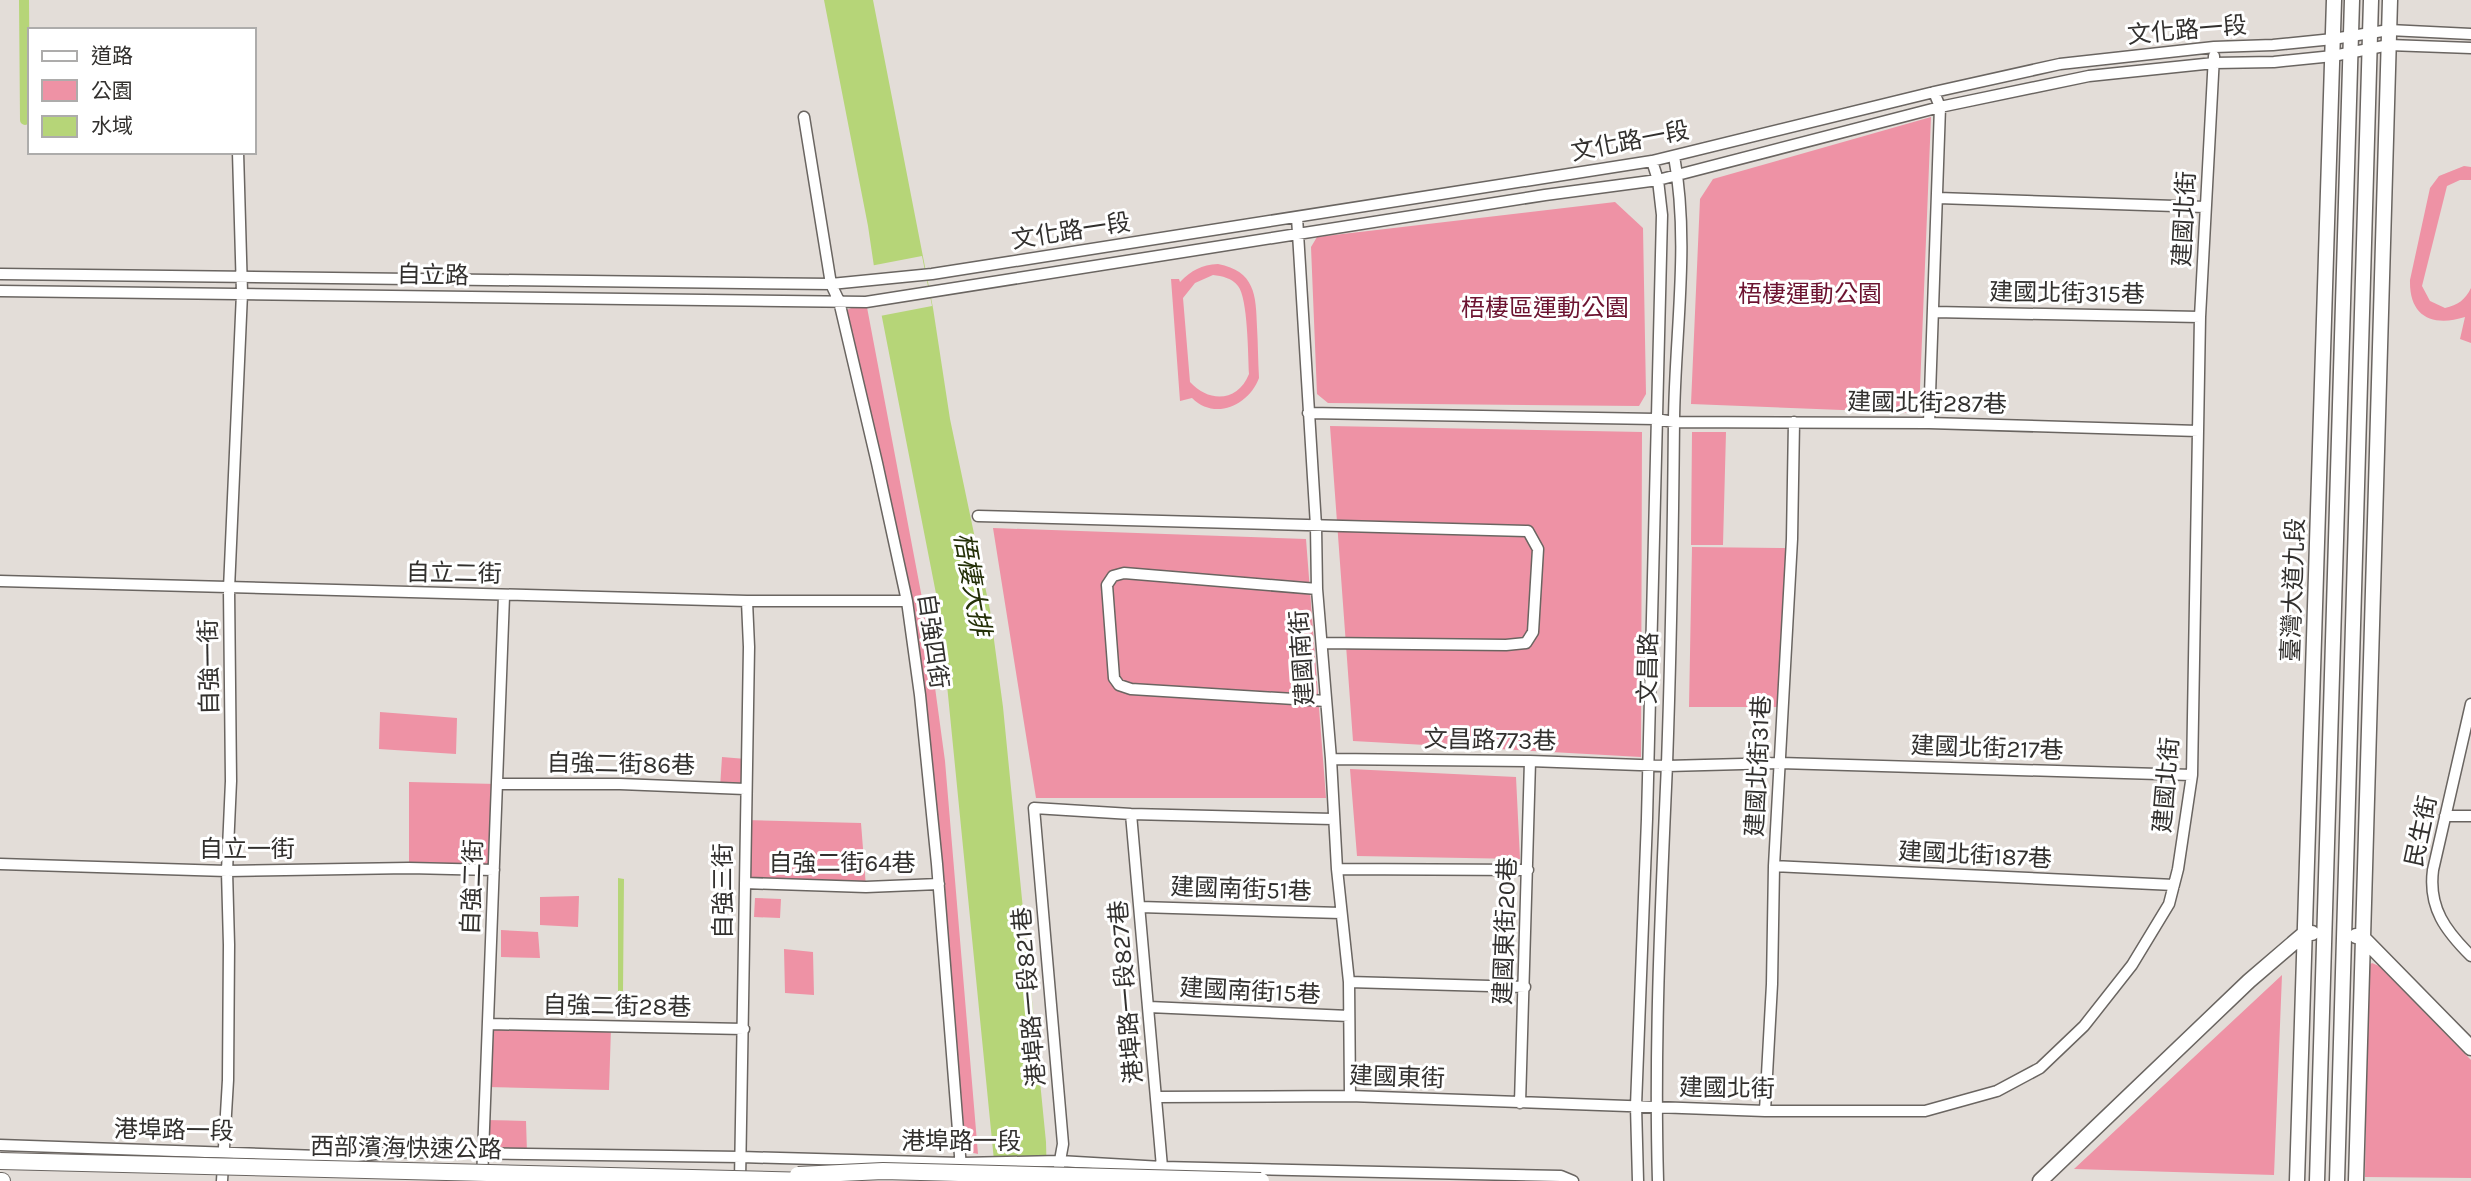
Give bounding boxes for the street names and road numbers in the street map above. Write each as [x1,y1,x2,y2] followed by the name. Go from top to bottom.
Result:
[2126,11,2248,49] street label: 文化路一段
[1568,116,1692,166] street label: 文化路一段
[2168,170,2200,268] street label: 建國北街
[1010,208,1132,254] street label: 文化路一段
[397,260,469,290] street label: 自立路
[1989,278,2145,308] street label: 建國北街315巷
[1847,388,2007,418] street label: 建國北街287巷
[2276,518,2310,662] street label: 臺灣大道九段
[406,558,502,588] street label: 自立二街
[912,592,954,690] street label: 自強四街
[1285,609,1319,707] street label: 建國南街
[194,619,224,715] street label: 自強一街
[1633,632,1663,704] street label: 文昌路
[1740,694,1776,838] street label: 建國北街31巷
[1423,725,1557,755] street label: 文昌路773巷
[1910,731,2064,765] street label: 建國北街217巷
[2148,736,2184,834] street label: 建國北街
[547,749,695,779] street label: 自強二街86巷
[2400,793,2442,869] street label: 民生街
[199,835,295,863] street label: 自立一街
[1897,837,2053,873] street label: 建國北街187巷
[456,839,488,935] street label: 自強二街
[709,843,737,939] street label: 自強三街
[768,849,916,877] street label: 自強二街64巷
[1488,856,1522,1006] street label: 建國東街20巷
[1170,873,1312,905] street label: 建國南街51巷
[1104,899,1148,1085] street label: 港埠路一段827巷
[1007,906,1051,1088] street label: 港埠路一段821巷
[1179,973,1321,1009] street label: 建國南街15巷
[542,991,692,1021] street label: 自強二街28巷
[1349,1061,1445,1093] street label: 建國東街
[1679,1073,1775,1103] street label: 建國北街
[114,1115,234,1145] street label: 港埠路一段
[901,1127,1021,1155] street label: 港埠路一段
[310,1132,502,1164] street label: 西部濱海快速公路

